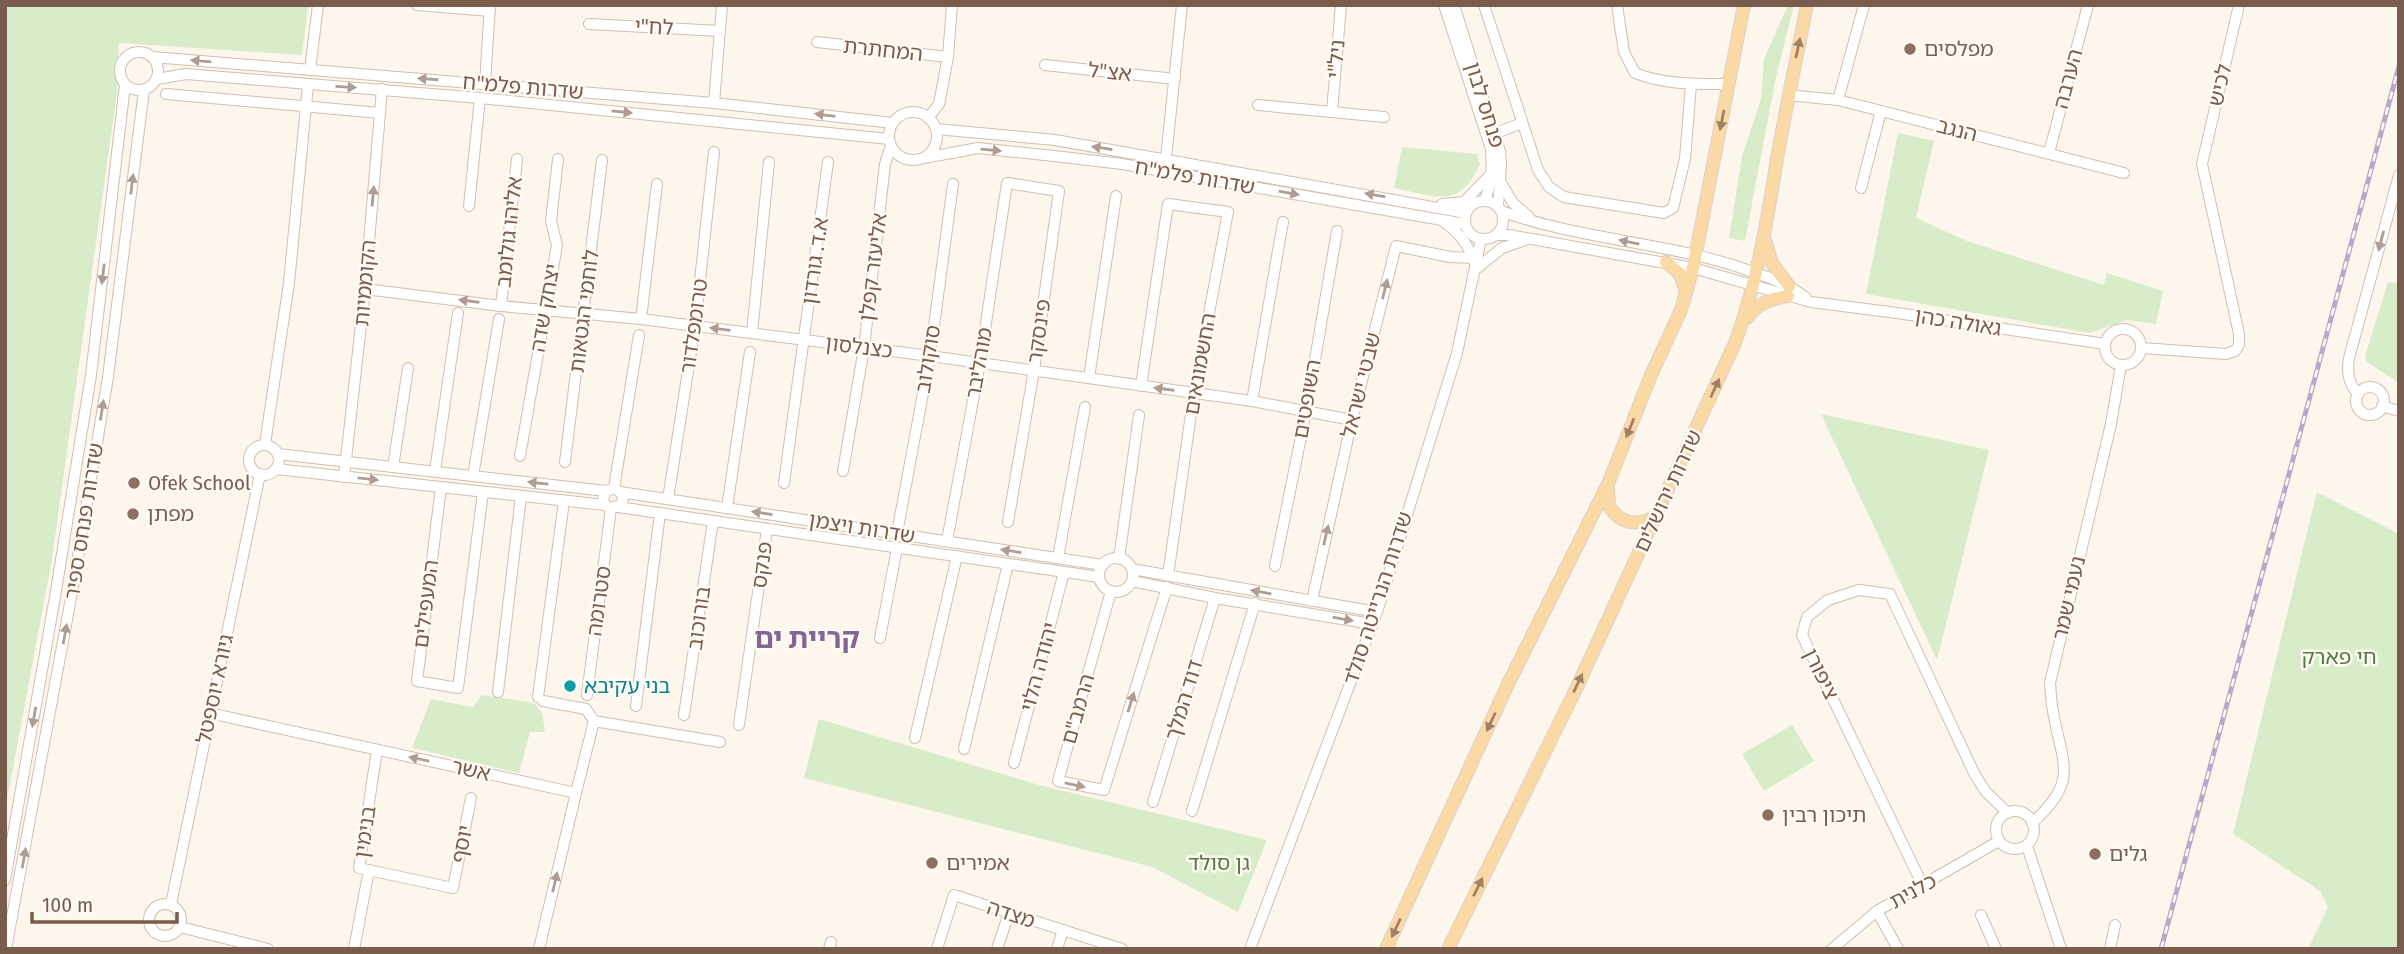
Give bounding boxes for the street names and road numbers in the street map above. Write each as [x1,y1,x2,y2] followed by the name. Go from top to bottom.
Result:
[634,13,674,41] street label: לח"י
[842,33,924,67] street label: המחתרת
[1321,38,1351,80] street label: ניל"י
[2048,46,2088,112] street label: הערבה
[1087,57,1133,87] street label: אצ"ל
[1460,59,1510,151] street label: פנחס לבון
[2203,61,2237,109] street label: לכיש
[461,69,585,105] street label: שדרות פלמ"ח
[1934,112,1980,148] street label: הנגב
[1133,154,1257,200] street label: שדרות פלמ"ח
[490,175,528,289] street label: אליהו גולומב
[853,211,893,323] street label: אליעזר קפלן
[796,216,834,306] street label: א.ד. גורדון
[348,239,382,327] street label: הקוממיות
[564,248,604,374] street label: לוחמי הגטאות
[524,262,566,354] street label: יצחק שדה
[674,277,714,375] street label: טרומפלדור
[1022,297,1056,365] street label: פינסקר
[1913,302,2003,342] street label: גאולה כהן
[1178,311,1222,417] street label: החשמונאים
[910,323,946,395] street label: סוקולוב
[960,325,998,401] street label: מוהליבר
[824,330,894,364] street label: כצנלסון
[1335,330,1387,440] street label: שבטי ישראל
[1287,357,1327,441] street label: השופטים
[1628,426,1708,556] street label: שדרות ירושלים
[59,441,109,601] street label: שדרות פנחס ספיר
[807,507,917,549] street label: שדרות ויצמן
[1338,508,1418,688] street label: שדרות הנרייטה סולד
[746,540,778,590] street label: פנקס
[2047,553,2091,643] street label: נעמי שמר
[408,558,444,650] street label: המעפילים
[581,564,617,638] street label: סטרומה
[682,584,716,652] street label: בורוכוב
[1015,620,1063,714] street label: יהודה הלוי
[191,632,239,746] street label: גיורא יוספטל
[1798,644,1844,704] street label: ציפורן
[1159,657,1209,743] street label: דוד המלך
[1056,671,1100,747] street label: הרמב"ם
[449,753,493,787] street label: אשר
[348,804,382,860] street label: בנימין
[446,823,478,865] street label: יוסף
[1885,868,1941,914] street label: כלנית
[984,894,1039,934] street label: מצדה

